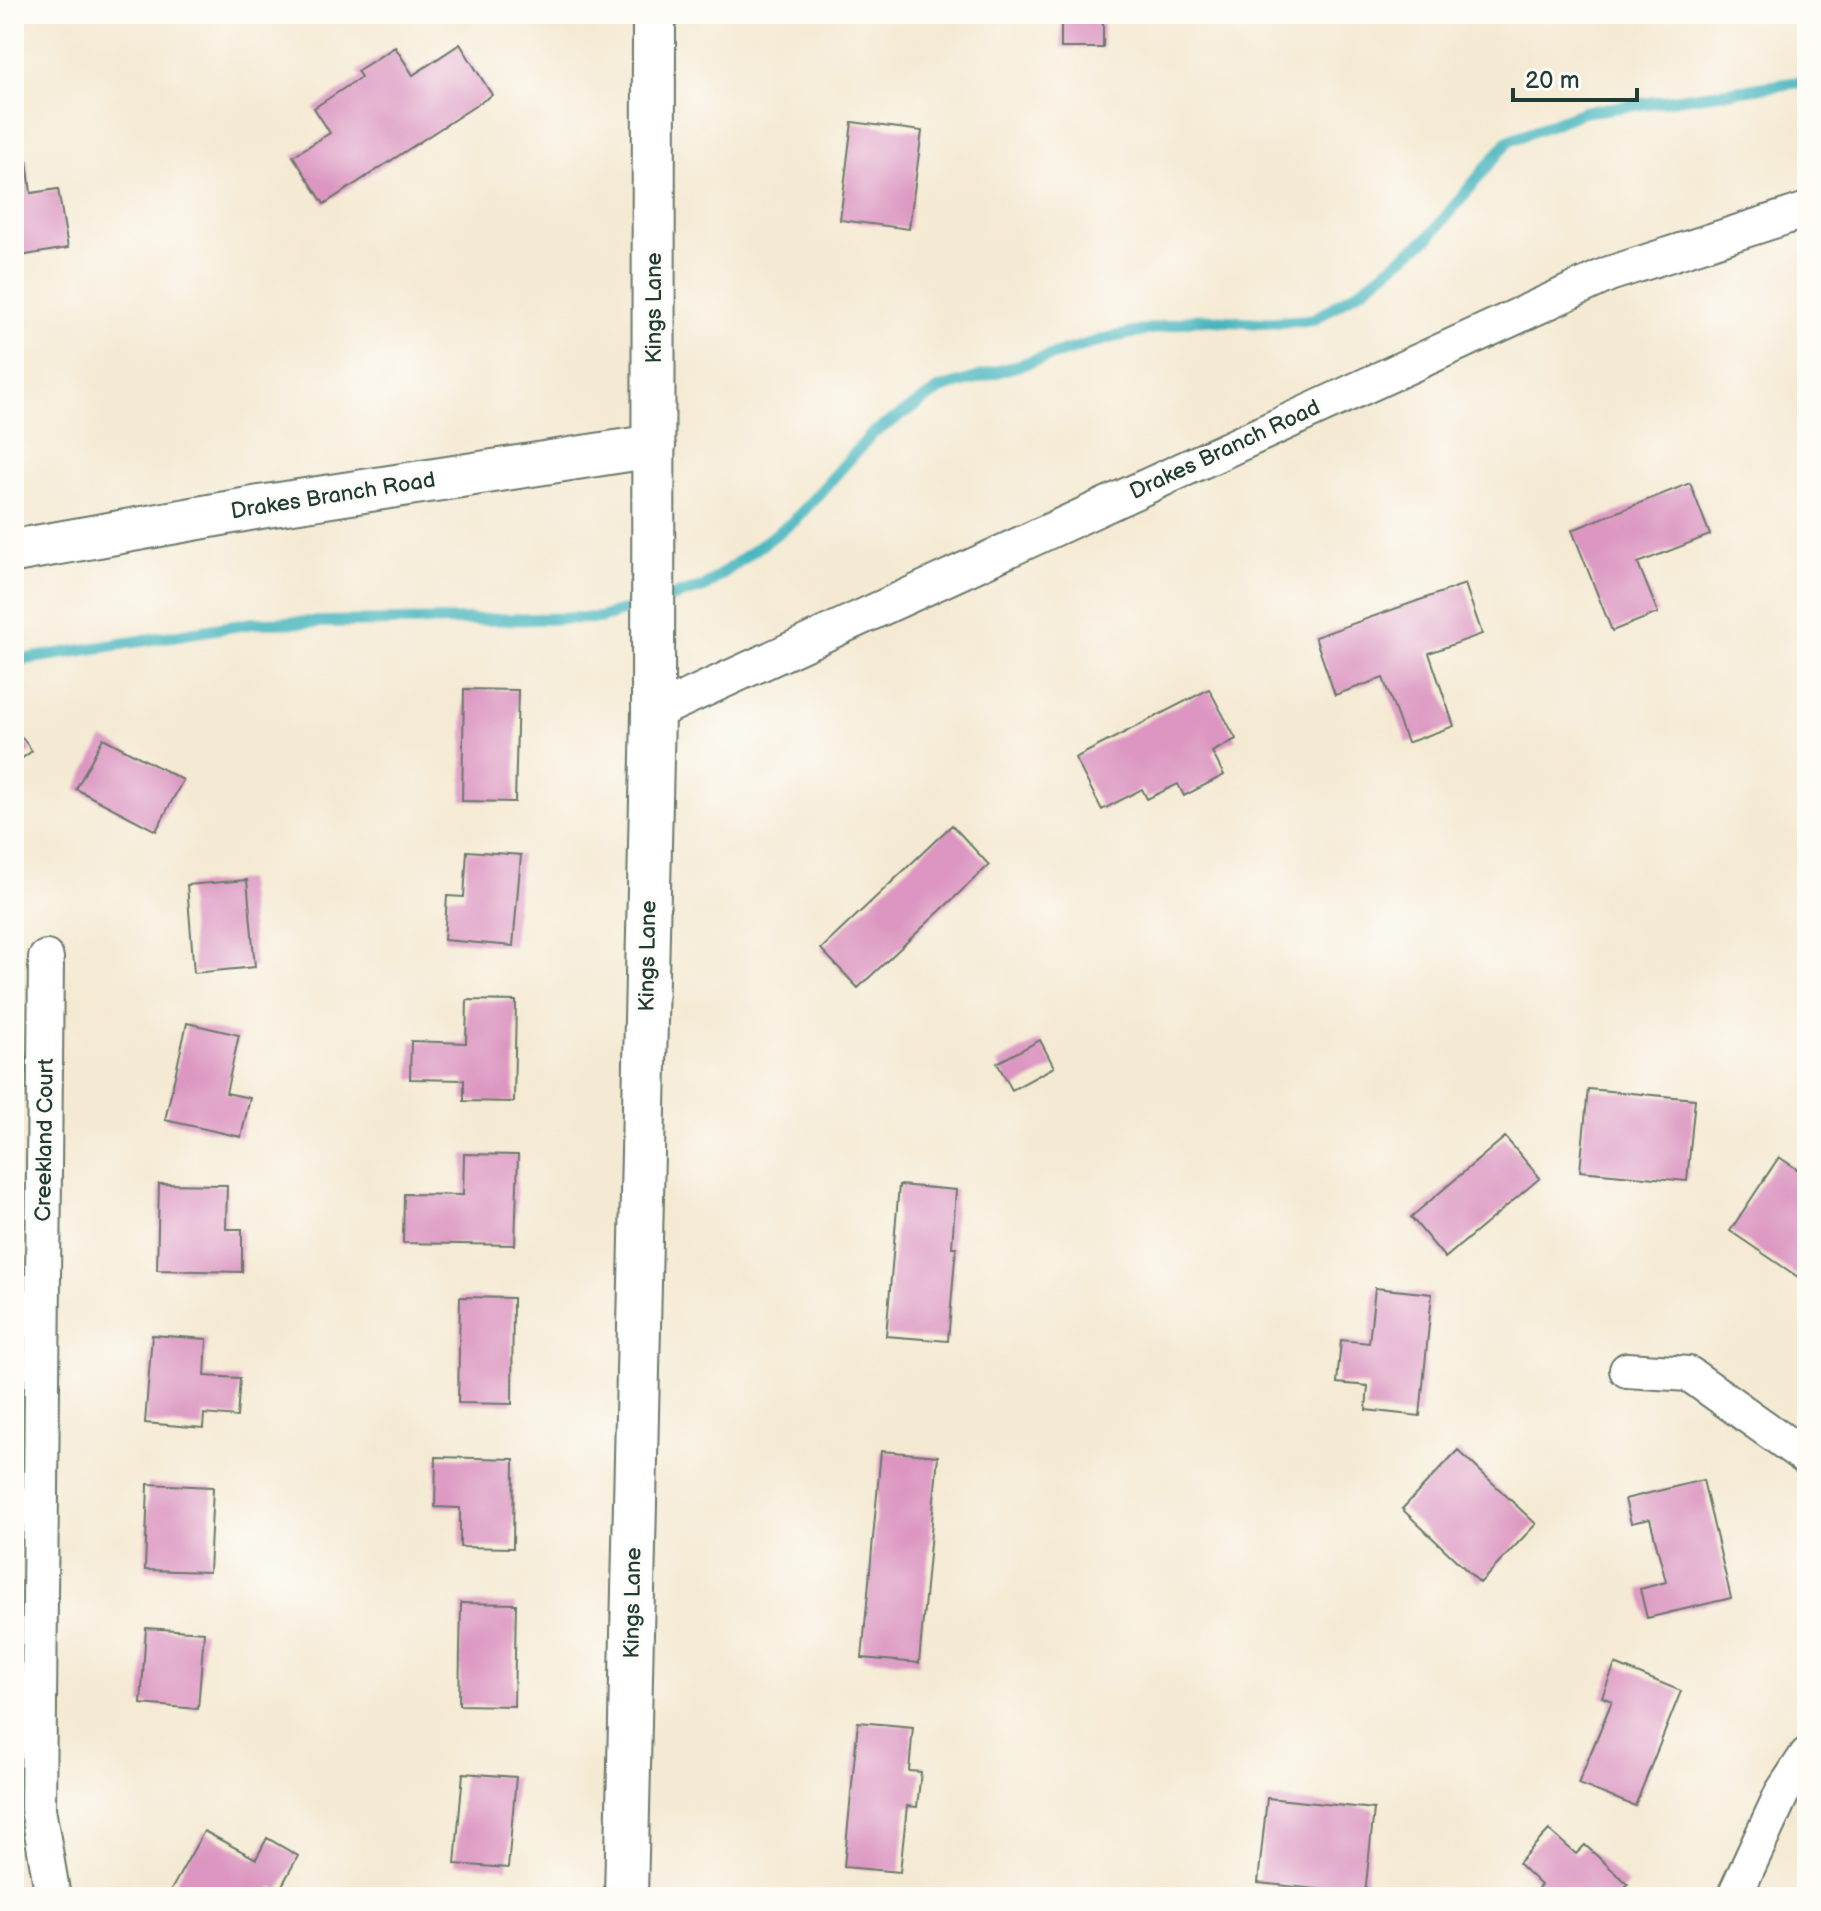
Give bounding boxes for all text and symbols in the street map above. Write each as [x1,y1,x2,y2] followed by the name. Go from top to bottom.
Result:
[1513,52,1637,102] scale bar
[1525,66,1580,95] text: 20 m
[641,252,668,364] street label: Kings Lane
[1126,394,1324,506] street label: Drakes Branch Road
[229,466,437,526] street label: Drakes Branch Road
[634,900,662,1012] street label: Kings Lane
[30,1058,60,1222] street label: Creekland Court
[619,1547,647,1659] street label: Kings Lane

